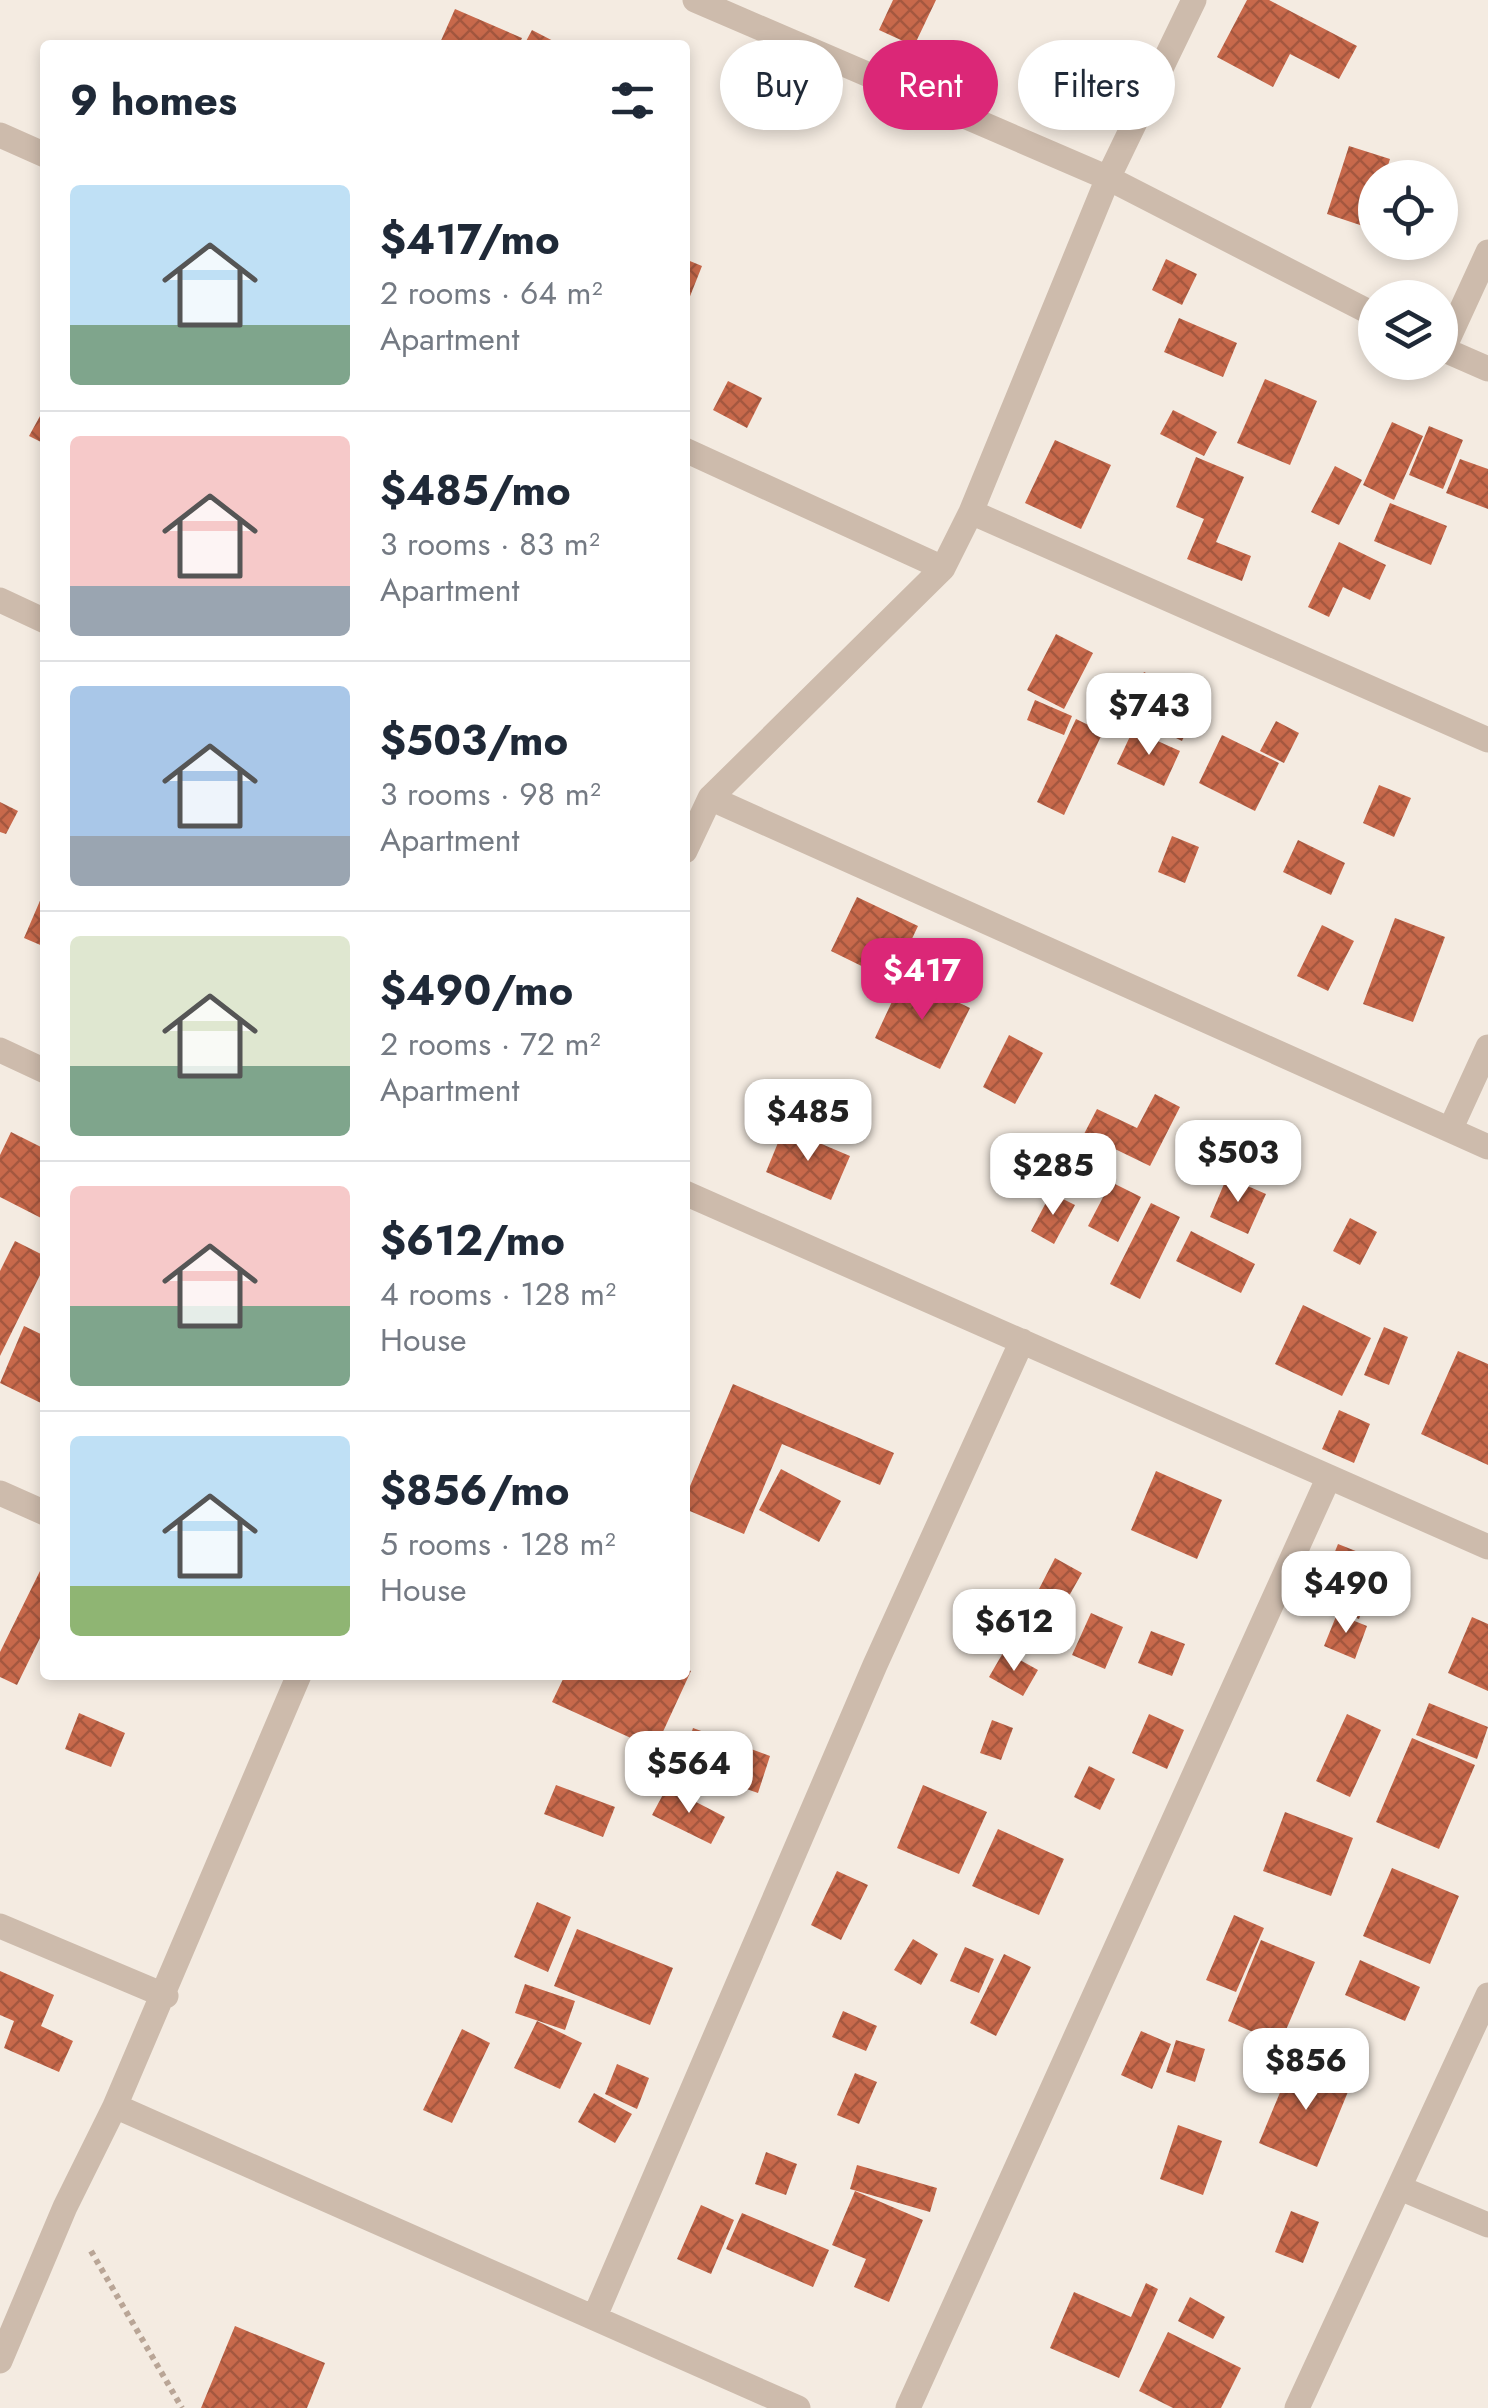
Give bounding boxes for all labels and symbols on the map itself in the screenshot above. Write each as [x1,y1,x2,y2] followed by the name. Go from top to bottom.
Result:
[1090,673,1208,758] pin: $743
[863,938,981,1023] pin: $417
[749,1079,867,1164] pin: $485
[1179,1120,1297,1205] pin: $503
[994,1133,1112,1218] pin: $285
[1287,1551,1405,1636] pin: $490
[955,1589,1073,1674] pin: $612
[630,1731,748,1816] pin: $564
[1247,2028,1365,2113] pin: $856

